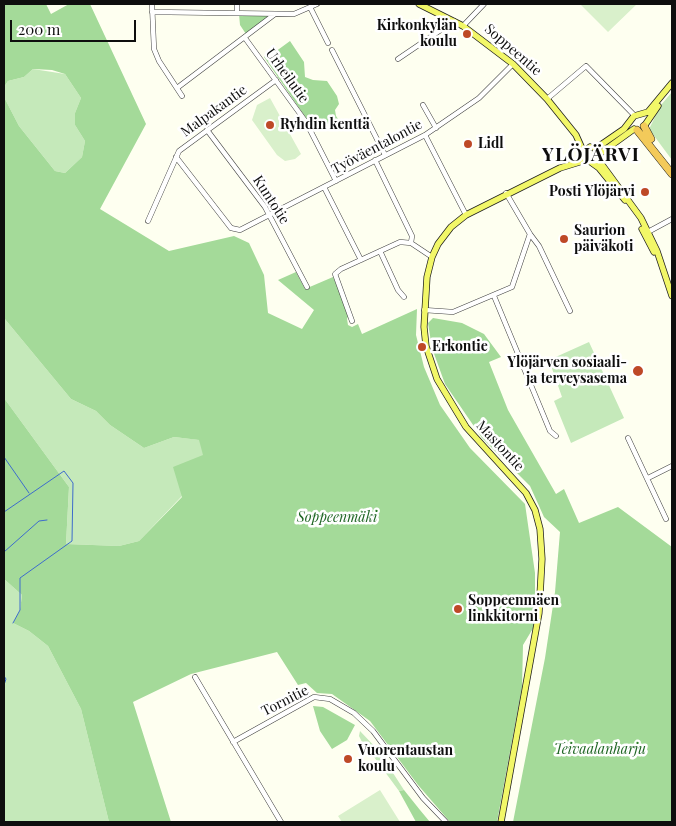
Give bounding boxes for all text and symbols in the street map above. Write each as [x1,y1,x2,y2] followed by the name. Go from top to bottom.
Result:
[12,10,139,42] scale bar
[377,18,457,50] place label: Kirkonkylän koulu
[18,19,60,39] text: 200 m
[481,21,545,79] street label: Soppeentie
[461,28,473,40] marker: Kirkonkylän koulu
[262,46,312,106] street label: Urheilutie
[178,82,250,140] street label: Malpakantie
[329,116,425,178] street label: Työväentalontie
[280,117,370,133] place label: Ryhdin kenttä
[264,119,276,131] marker: Ryhdin kenttä
[478,136,504,152] place label: Lidl
[462,138,474,150] marker: Lidl
[541,144,641,166] district label: YLÖJÄRVI
[249,173,293,227] street label: Kuntotie
[549,184,635,200] place label: Posti Ylöjärvi
[639,186,651,198] marker: Posti Ylöjärvi
[574,223,633,256] place label: Saurion päiväkoti
[558,233,570,245] marker: Saurion päiväkoti
[432,339,488,355] place label: Erkontie
[416,341,428,353] marker: Erkontie
[507,355,627,388] place label: Ylöjärven sosiaali- ja terveysasema
[631,364,645,378] marker: Ylöjärven sosiaali- ja terveysasema
[473,417,527,475] street label: Mastontie
[297,510,377,526] park label: Soppeenmäki
[468,593,559,626] place label: Soppeenmäen linkkitorni
[452,603,464,615] marker: Soppeenmäen linkkitorni
[259,682,311,720] street label: Tornitie
[554,742,646,758] park label: Teivaalanharju
[358,743,453,776] place label: Vuorentaustan koulu
[342,753,354,765] marker: Vuorentaustan koulu

